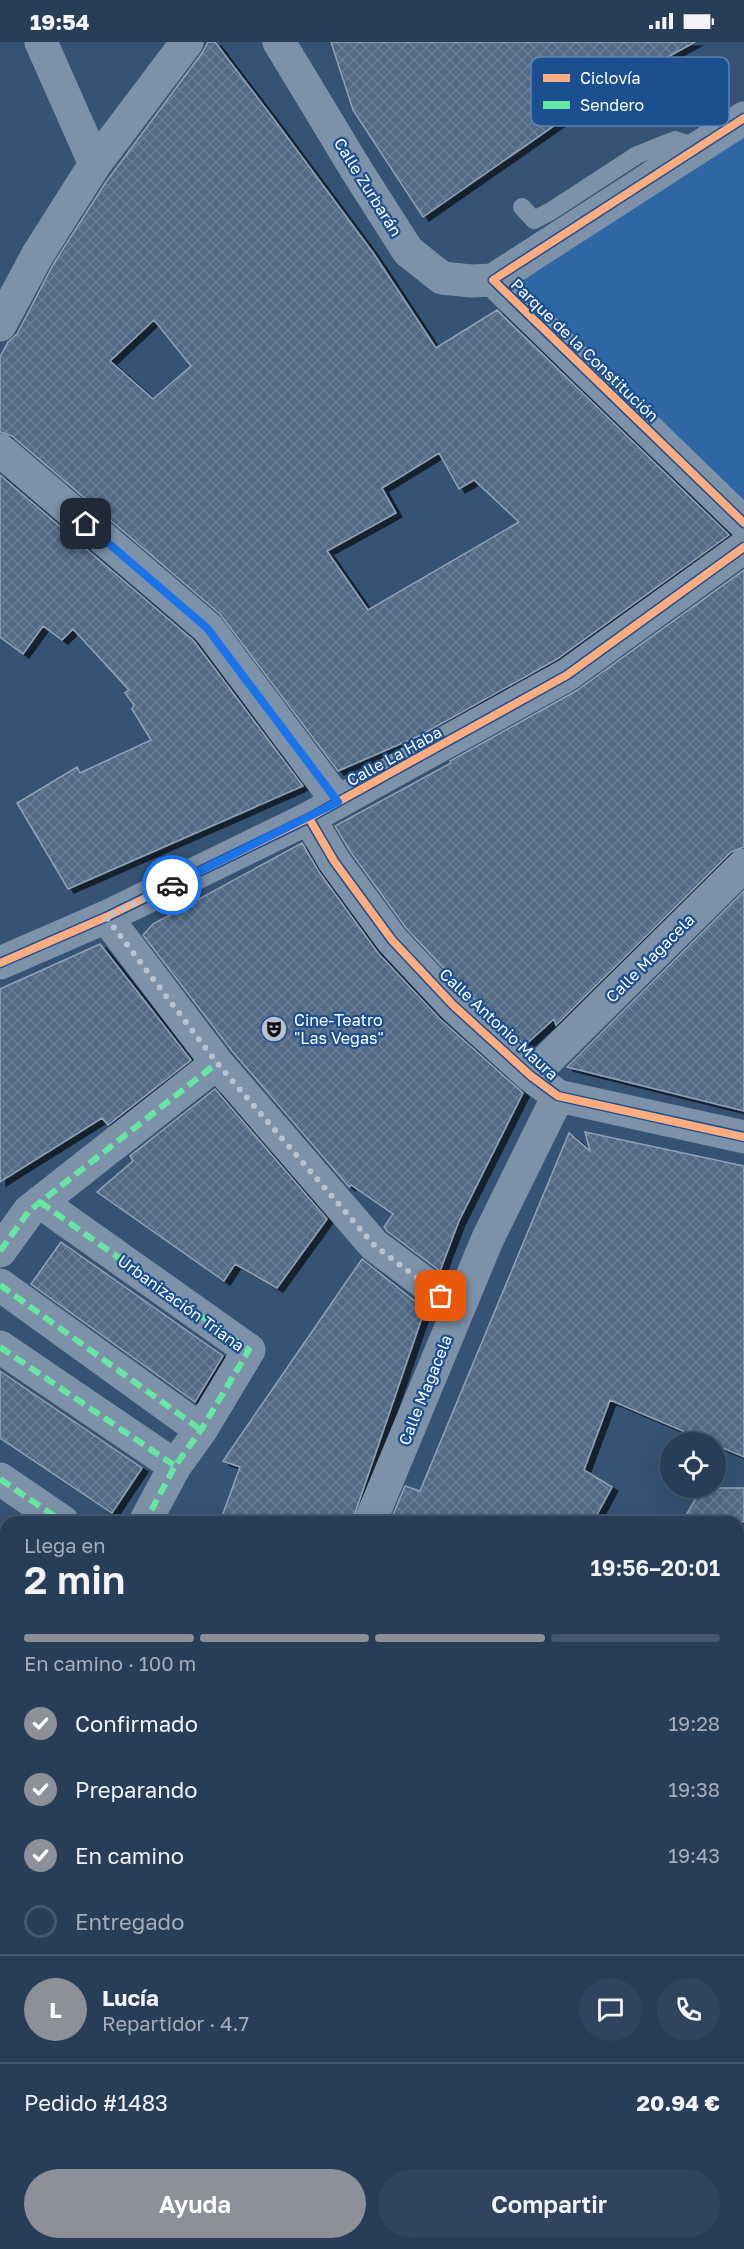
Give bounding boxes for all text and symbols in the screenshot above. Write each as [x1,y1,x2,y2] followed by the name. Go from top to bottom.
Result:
[30,8,90,35] text: 19:54
[531,57,729,126] legend
[580,68,640,88] text: Ciclovía
[580,95,644,115] text: Sendero
[330,134,406,240] street label: Calle Zurbarán
[507,274,663,426] street label: Parque de la Constitución
[60,498,111,549] pin
[69,507,102,540] icon: home
[343,722,445,790] street label: Calle La Haba
[142,855,202,915] courier
[156,869,189,902] icon: car
[602,910,698,1006] street label: Calle Magacela
[435,964,563,1084] street label: Calle Antonio Maura
[294,1010,384,1048] place label: Cine-Teatro "Las Vegas"
[259,1014,289,1044] theatre icon: Cine-Teatro "Las Vegas"
[114,1250,248,1356] street label: Urbanización Triana
[415,1270,466,1321] pin
[424,1279,457,1312] icon: bag
[394,1332,456,1448] street label: Calle Magacela
[660,1432,726,1498] map controls
[660,1432,726,1498] button: locate
[24,1533,106,1557] text: Llega en
[591,1554,720,1581] text: 19:56–20:01
[24,1556,125,1603] text: 2 min
[24,1651,196,1675] text: En camino · 100 m
[24,1707,57,1740] icon: check
[75,1710,198,1737] text: Confirmado
[668,1711,720,1735] text: 19:28
[24,1773,57,1806] icon: check
[75,1776,198,1803] text: Preparando
[668,1777,720,1801] text: 19:38
[24,1839,57,1872] icon: check
[75,1842,184,1869] text: En camino
[668,1843,720,1867] text: 19:43
[75,1908,184,1935] text: Entregado
[579,1978,642,2041] button: chat
[657,1978,720,2041] button: phone
[102,1984,159,2011] text: Lucía
[49,1996,62,2023] text: L
[102,2011,249,2035] text: Repartidor · 4.7
[24,2089,168,2116] text: Pedido #1483
[637,2089,720,2116] text: 20.94 €
[24,2169,366,2238] button: Ayuda
[378,2169,720,2238] button: Compartir

